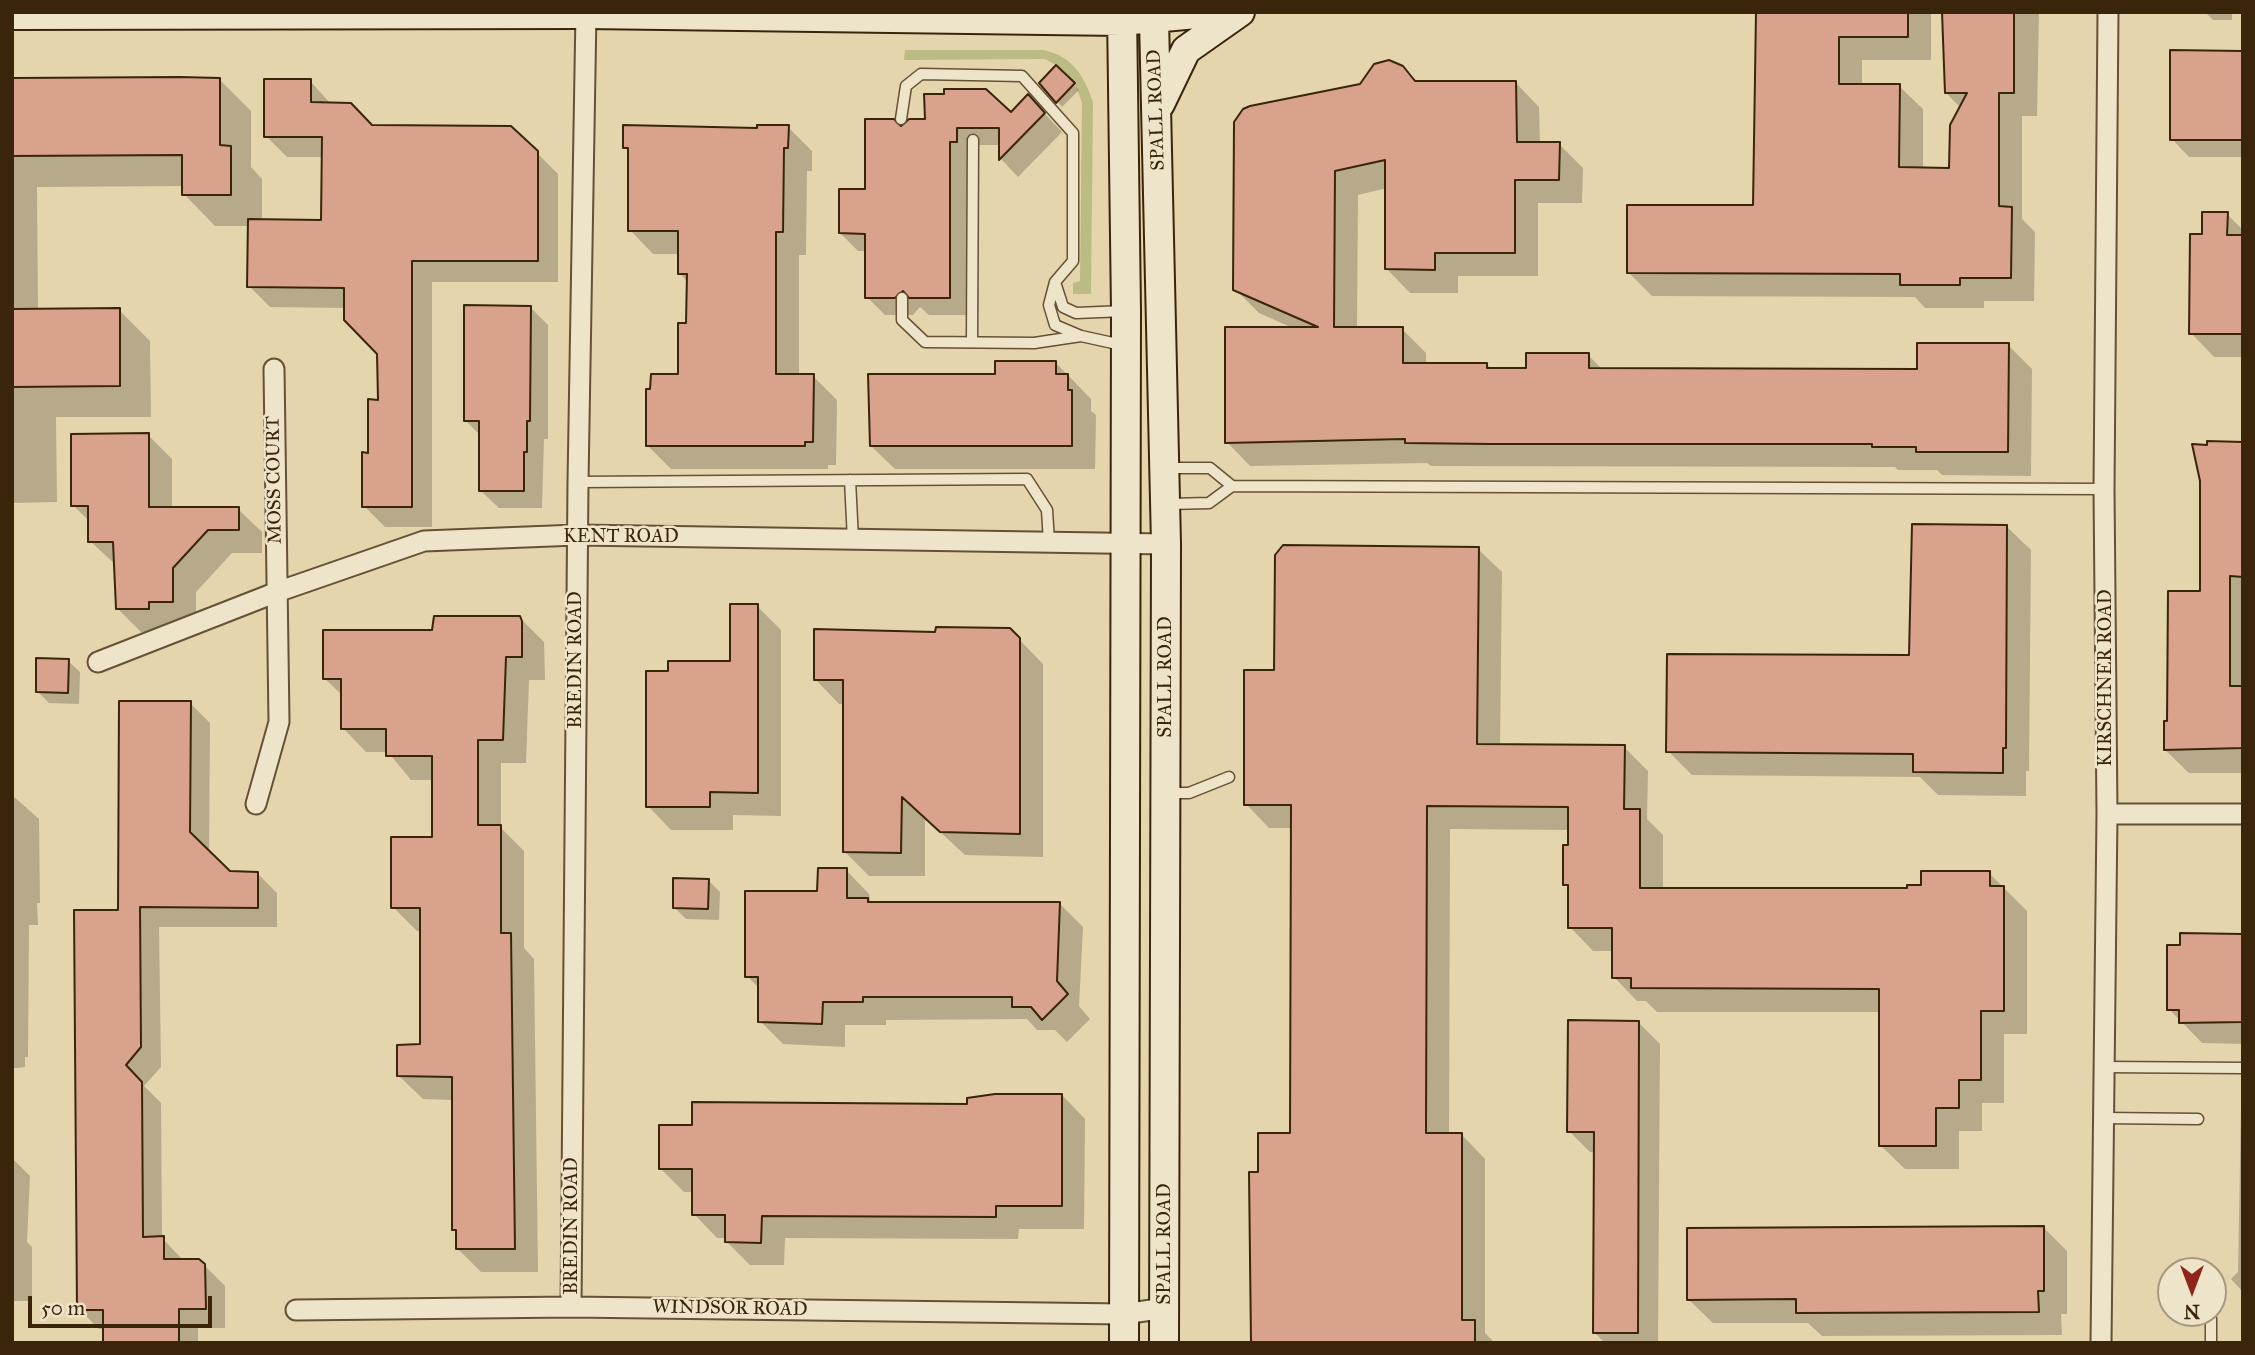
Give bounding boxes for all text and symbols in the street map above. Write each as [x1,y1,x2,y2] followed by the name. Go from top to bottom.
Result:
[1143,49,1171,171] street label: SPALL ROAD
[262,416,288,544] street label: MOSS COURT
[563,526,679,548] street label: KENT ROAD
[2095,589,2117,767] street label: KIRSCHNER ROAD
[565,591,587,729] street label: BREDIN ROAD
[1155,616,1177,738] street label: SPALL ROAD
[561,1157,583,1295] street label: BREDIN ROAD
[1154,1183,1176,1305] street label: SPALL ROAD
[2157,1257,2227,1327] north arrow
[32,1282,215,1326] scale bar
[41,1295,85,1321] text: 50 m
[652,1296,808,1322] street label: WINDSOR ROAD
[2184,1300,2200,1323] text: N

